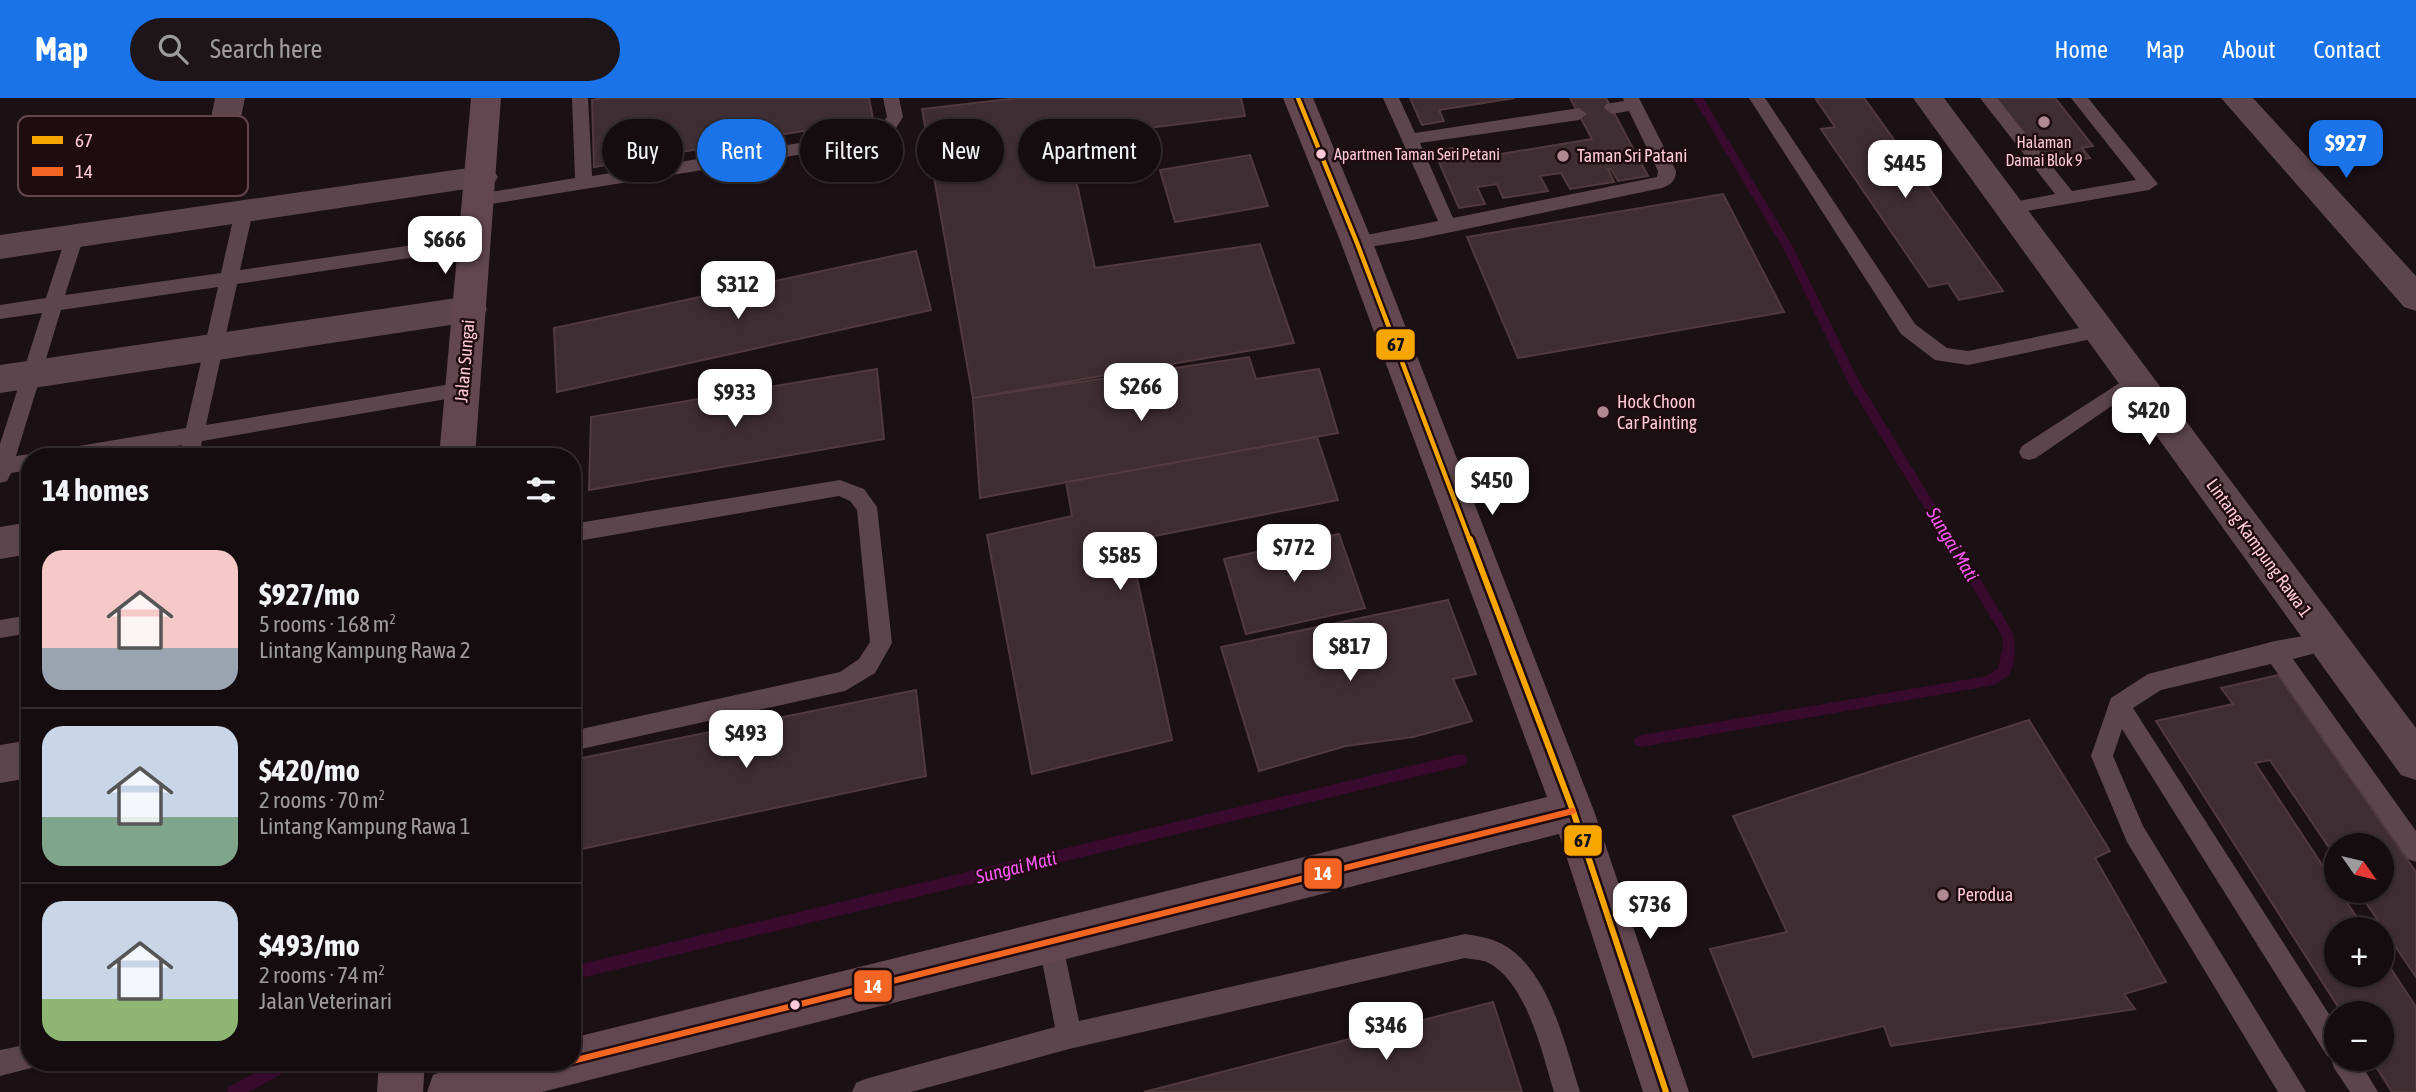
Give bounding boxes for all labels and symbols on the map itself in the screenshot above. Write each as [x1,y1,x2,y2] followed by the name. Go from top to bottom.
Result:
[2036,114,2052,130] marker: Halaman Damai Blok 9
[18,116,248,196] legend
[2305,120,2387,180] pin: $927
[75,129,93,151] text: 67
[2005,133,2083,169] place label: Halaman Damai Blok 9
[1864,140,1946,200] pin: $445
[1334,145,1500,164] place label: Apartmen Taman Seri Petani
[1577,145,1687,166] place label: Taman Sri Patani
[1314,147,1328,161] marker: Apartmen Taman Seri Petani
[1555,148,1571,164] marker: Taman Sri Patani
[75,160,93,182] text: 14
[404,216,486,276] pin: $666
[697,262,779,321] pin: $312
[450,319,479,403] street label: Jalan Sungai
[1375,328,1416,361] line badge: 67
[1387,333,1405,355] text: 67
[1100,364,1182,423] pin: $266
[694,370,776,429] pin: $933
[2108,388,2190,447] pin: $420
[1617,391,1697,433] place label: Hock Choon Car Painting
[1595,404,1611,420] marker: Hock Choon Car Painting
[1451,458,1533,517] pin: $450
[2202,475,2317,621] street label: Lintang Kampung Rawa 1
[1922,502,1984,585] water label: Sungai Mati
[1253,524,1335,584] pin: $772
[1079,532,1161,592] pin: $585
[1309,624,1391,683] pin: $817
[705,710,787,770] pin: $493
[1563,824,1603,857] line badge: 67
[1574,829,1592,851] text: 67
[2324,833,2394,903] north arrow
[973,846,1059,888] water label: Sungai Mati
[1303,857,1343,890] line badge: 14
[1314,862,1332,884] text: 14
[1609,882,1691,941] pin: $736
[1957,884,2013,905] place label: Perodua
[1935,887,1951,903] marker: Perodua
[853,969,893,1003] line badge: 14
[864,975,882,997] text: 14
[788,998,802,1012] unlabelled marker
[1345,1002,1427,1062] pin: $346

